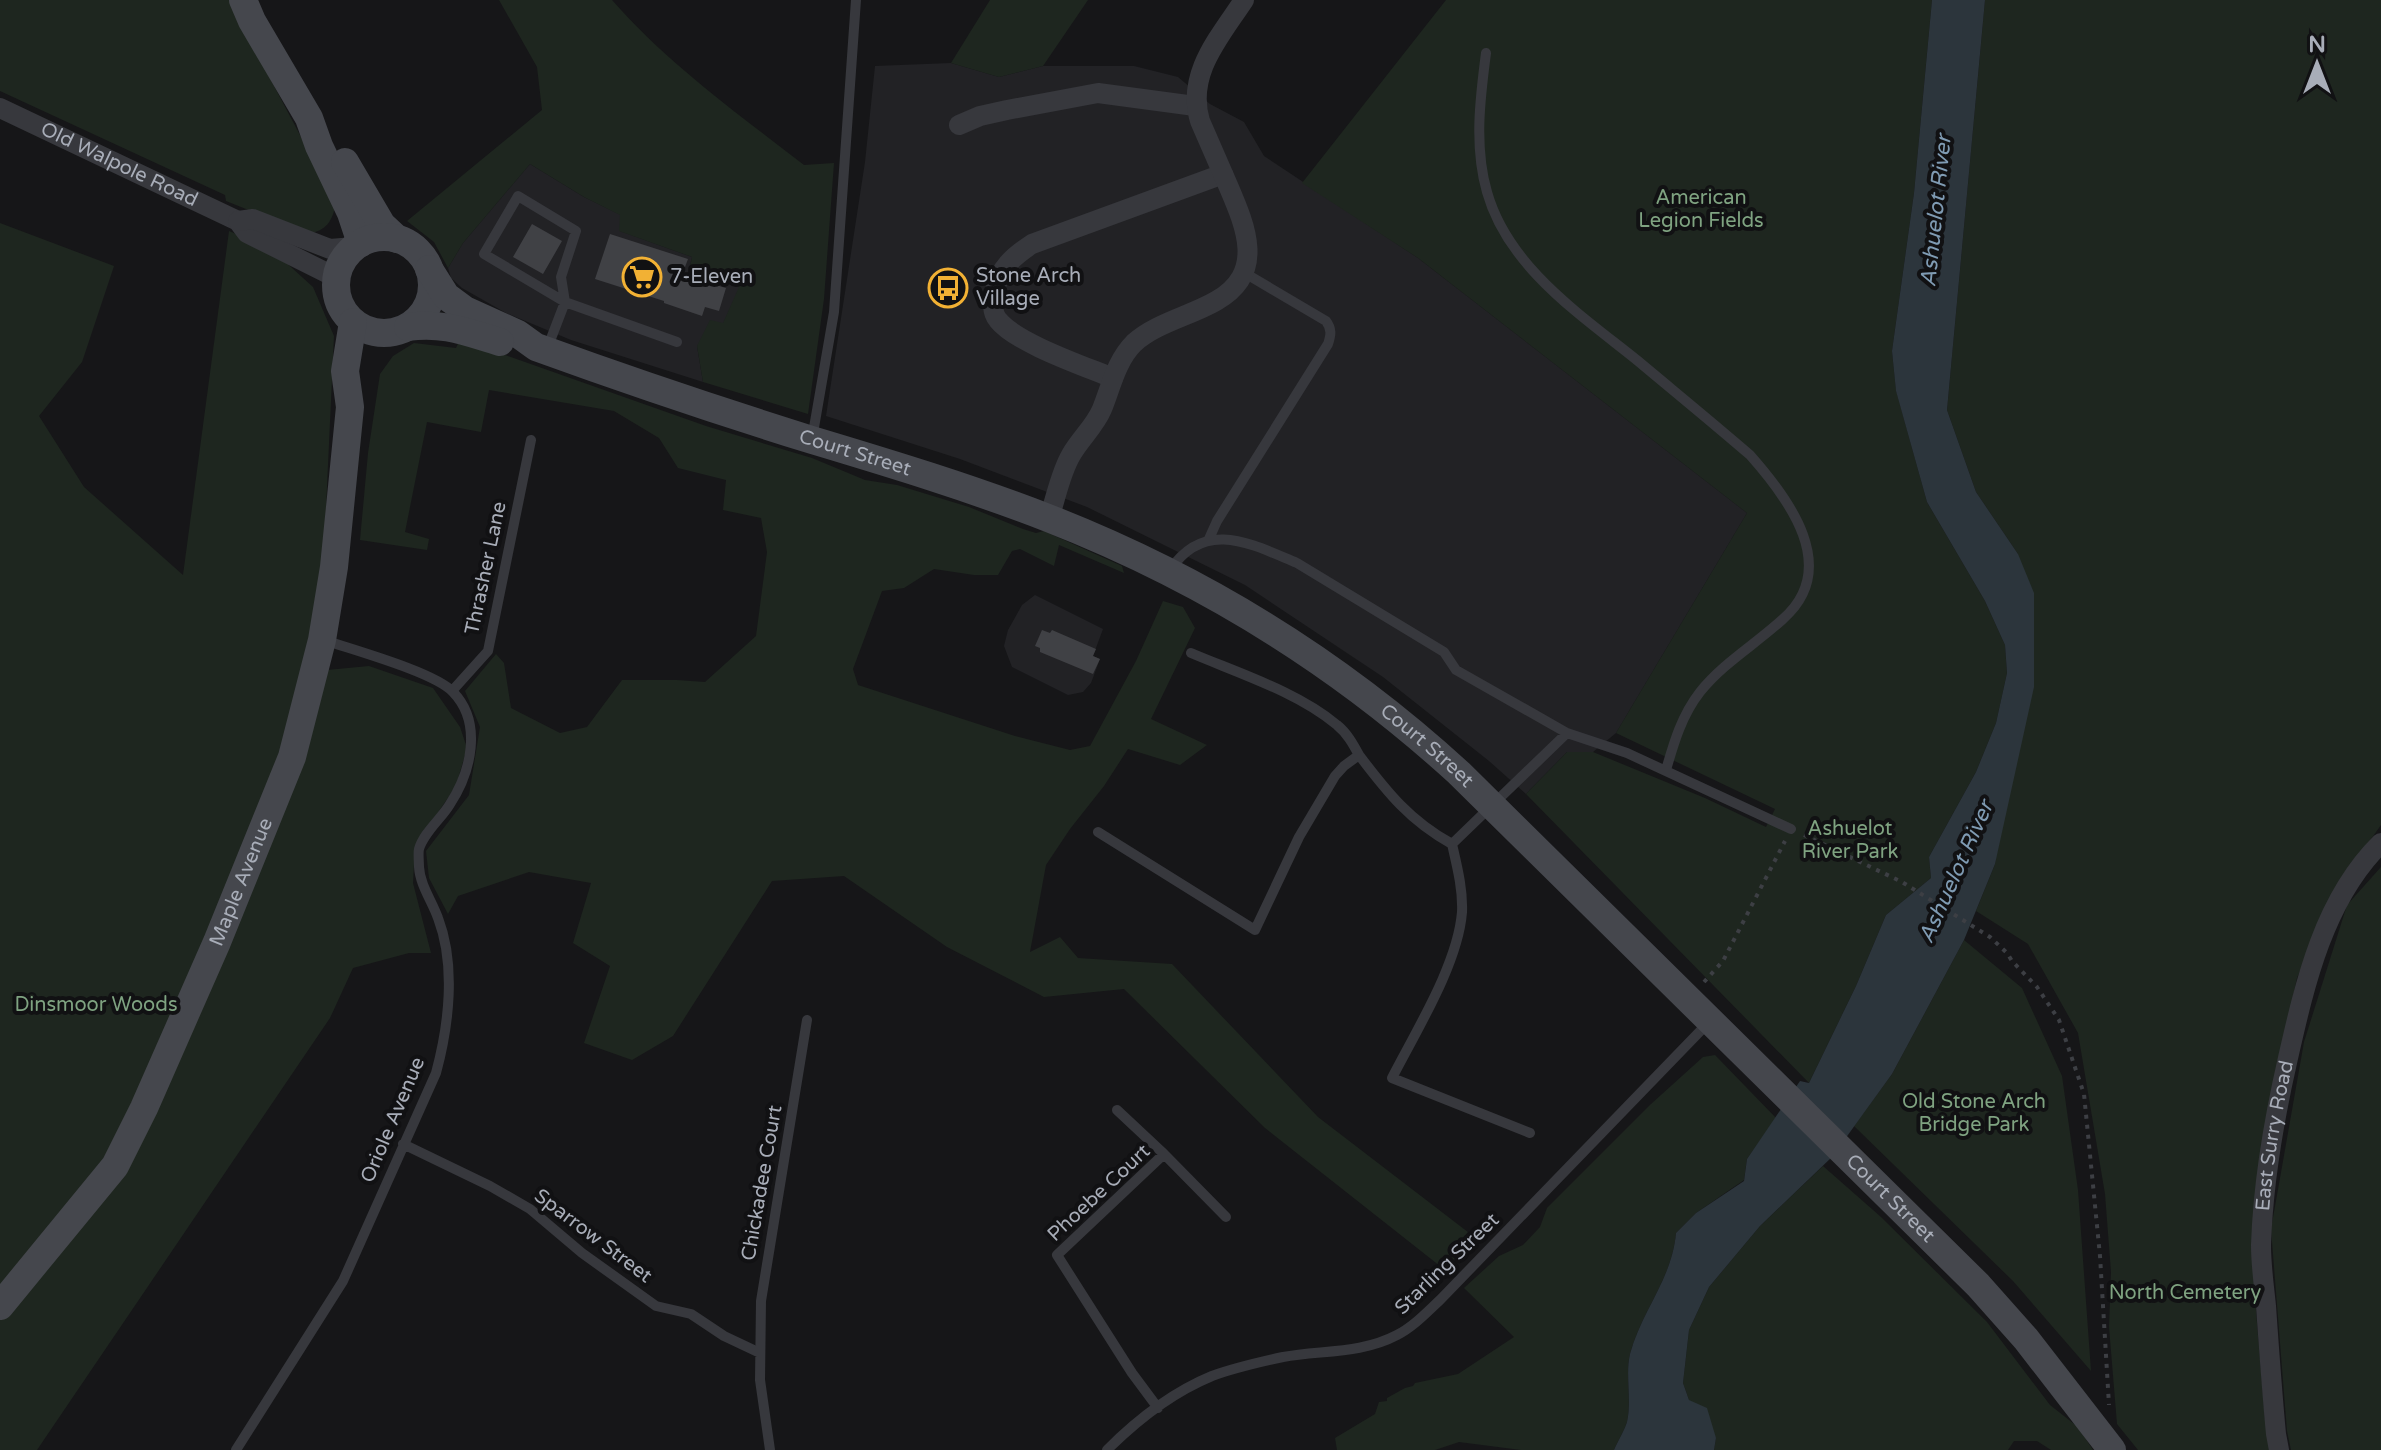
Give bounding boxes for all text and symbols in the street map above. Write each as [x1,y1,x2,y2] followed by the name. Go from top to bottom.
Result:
[2277,24,2357,104] north arrow
[2308,32,2326,58] text: N
[37,117,202,212] street label: Old Walpole Road
[1915,131,1957,288] water label: Ashuelot River
[1638,186,1764,233] park label: American Legion Fields
[621,256,663,298] supermarket icon: 7-Eleven
[976,264,1081,311] place label: Stone Arch Village
[670,265,753,289] place label: 7-Eleven
[927,267,969,309] bus stop icon: Stone Arch Village
[796,425,914,482] street label: Court Street
[460,499,512,637] street label: Thrasher Lane
[1375,699,1479,793] street label: Court Street
[1913,795,2000,947] water label: Ashuelot River
[205,814,278,950] street label: Maple Avenue
[1802,817,1898,864] park label: Ashuelot River Park
[15,993,177,1017] park label: Dinsmoor Woods
[356,1054,430,1186] street label: Oriole Avenue
[2251,1058,2299,1212] street label: East Surry Road
[1902,1090,2046,1137] park label: Old Stone Arch Bridge Park
[737,1103,788,1263] street label: Chickadee Court
[1043,1139,1155,1247] street label: Phoebe Court
[1841,1149,1940,1248] street label: Court Street
[529,1184,657,1288] street label: Sparrow Street
[1390,1208,1504,1320] street label: Starling Street
[2109,1281,2261,1305] park label: North Cemetery

